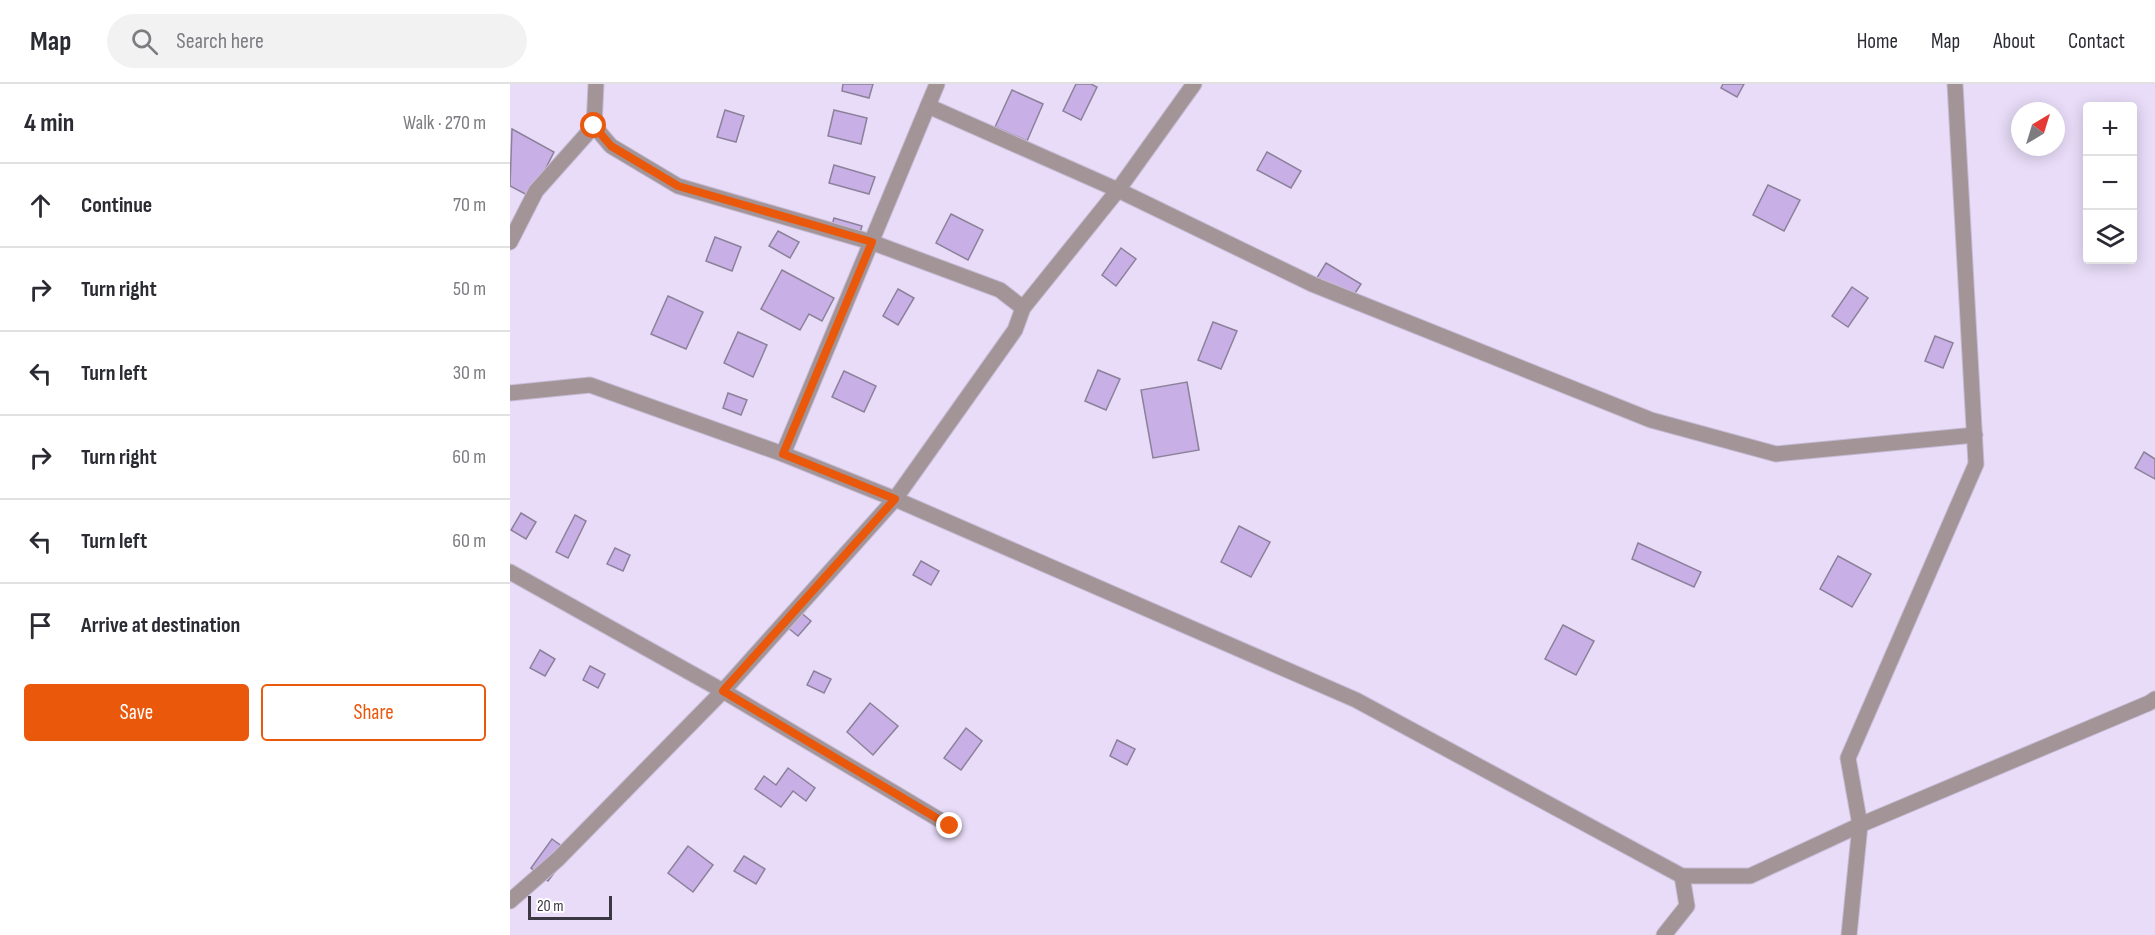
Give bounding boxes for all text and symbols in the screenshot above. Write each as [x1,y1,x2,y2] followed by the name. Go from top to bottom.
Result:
[107,14,527,68] search box
[30,25,71,58] text: Map
[128,25,161,58] icon: search
[176,28,264,55] text: Search here
[1857,29,1898,54] text: Home
[1931,29,1960,54] text: Map
[1993,29,2035,54] text: About
[2068,29,2125,54] text: Contact
[2011,102,2065,156] north arrow
[2083,102,2137,264] map controls
[2083,102,2137,156] button: +
[24,108,74,139] text: 4 min
[403,111,486,135] text: Walk · 270 m
[580,112,606,138] route start
[2083,156,2137,210] button: −
[24,189,57,222] icon: ahead
[81,192,152,219] text: Continue
[453,193,486,217] text: 70 m
[2083,210,2137,264] button: layers
[24,273,57,306] icon: right
[81,276,157,303] text: Turn right
[453,277,486,301] text: 50 m
[24,357,57,390] icon: left
[81,360,147,387] text: Turn left
[453,361,486,385] text: 30 m
[24,441,57,474] icon: right
[81,444,157,471] text: Turn right
[452,445,486,469] text: 60 m
[24,525,57,558] icon: left
[81,528,147,555] text: Turn left
[452,529,486,553] text: 60 m
[24,609,57,642] icon: arrive
[81,612,240,639] text: Arrive at destination
[24,684,249,741] button: Save
[261,684,486,741] button: Share
[936,812,962,838] route end
[528,893,612,920] scale bar
[537,897,564,916] text: 20 m

